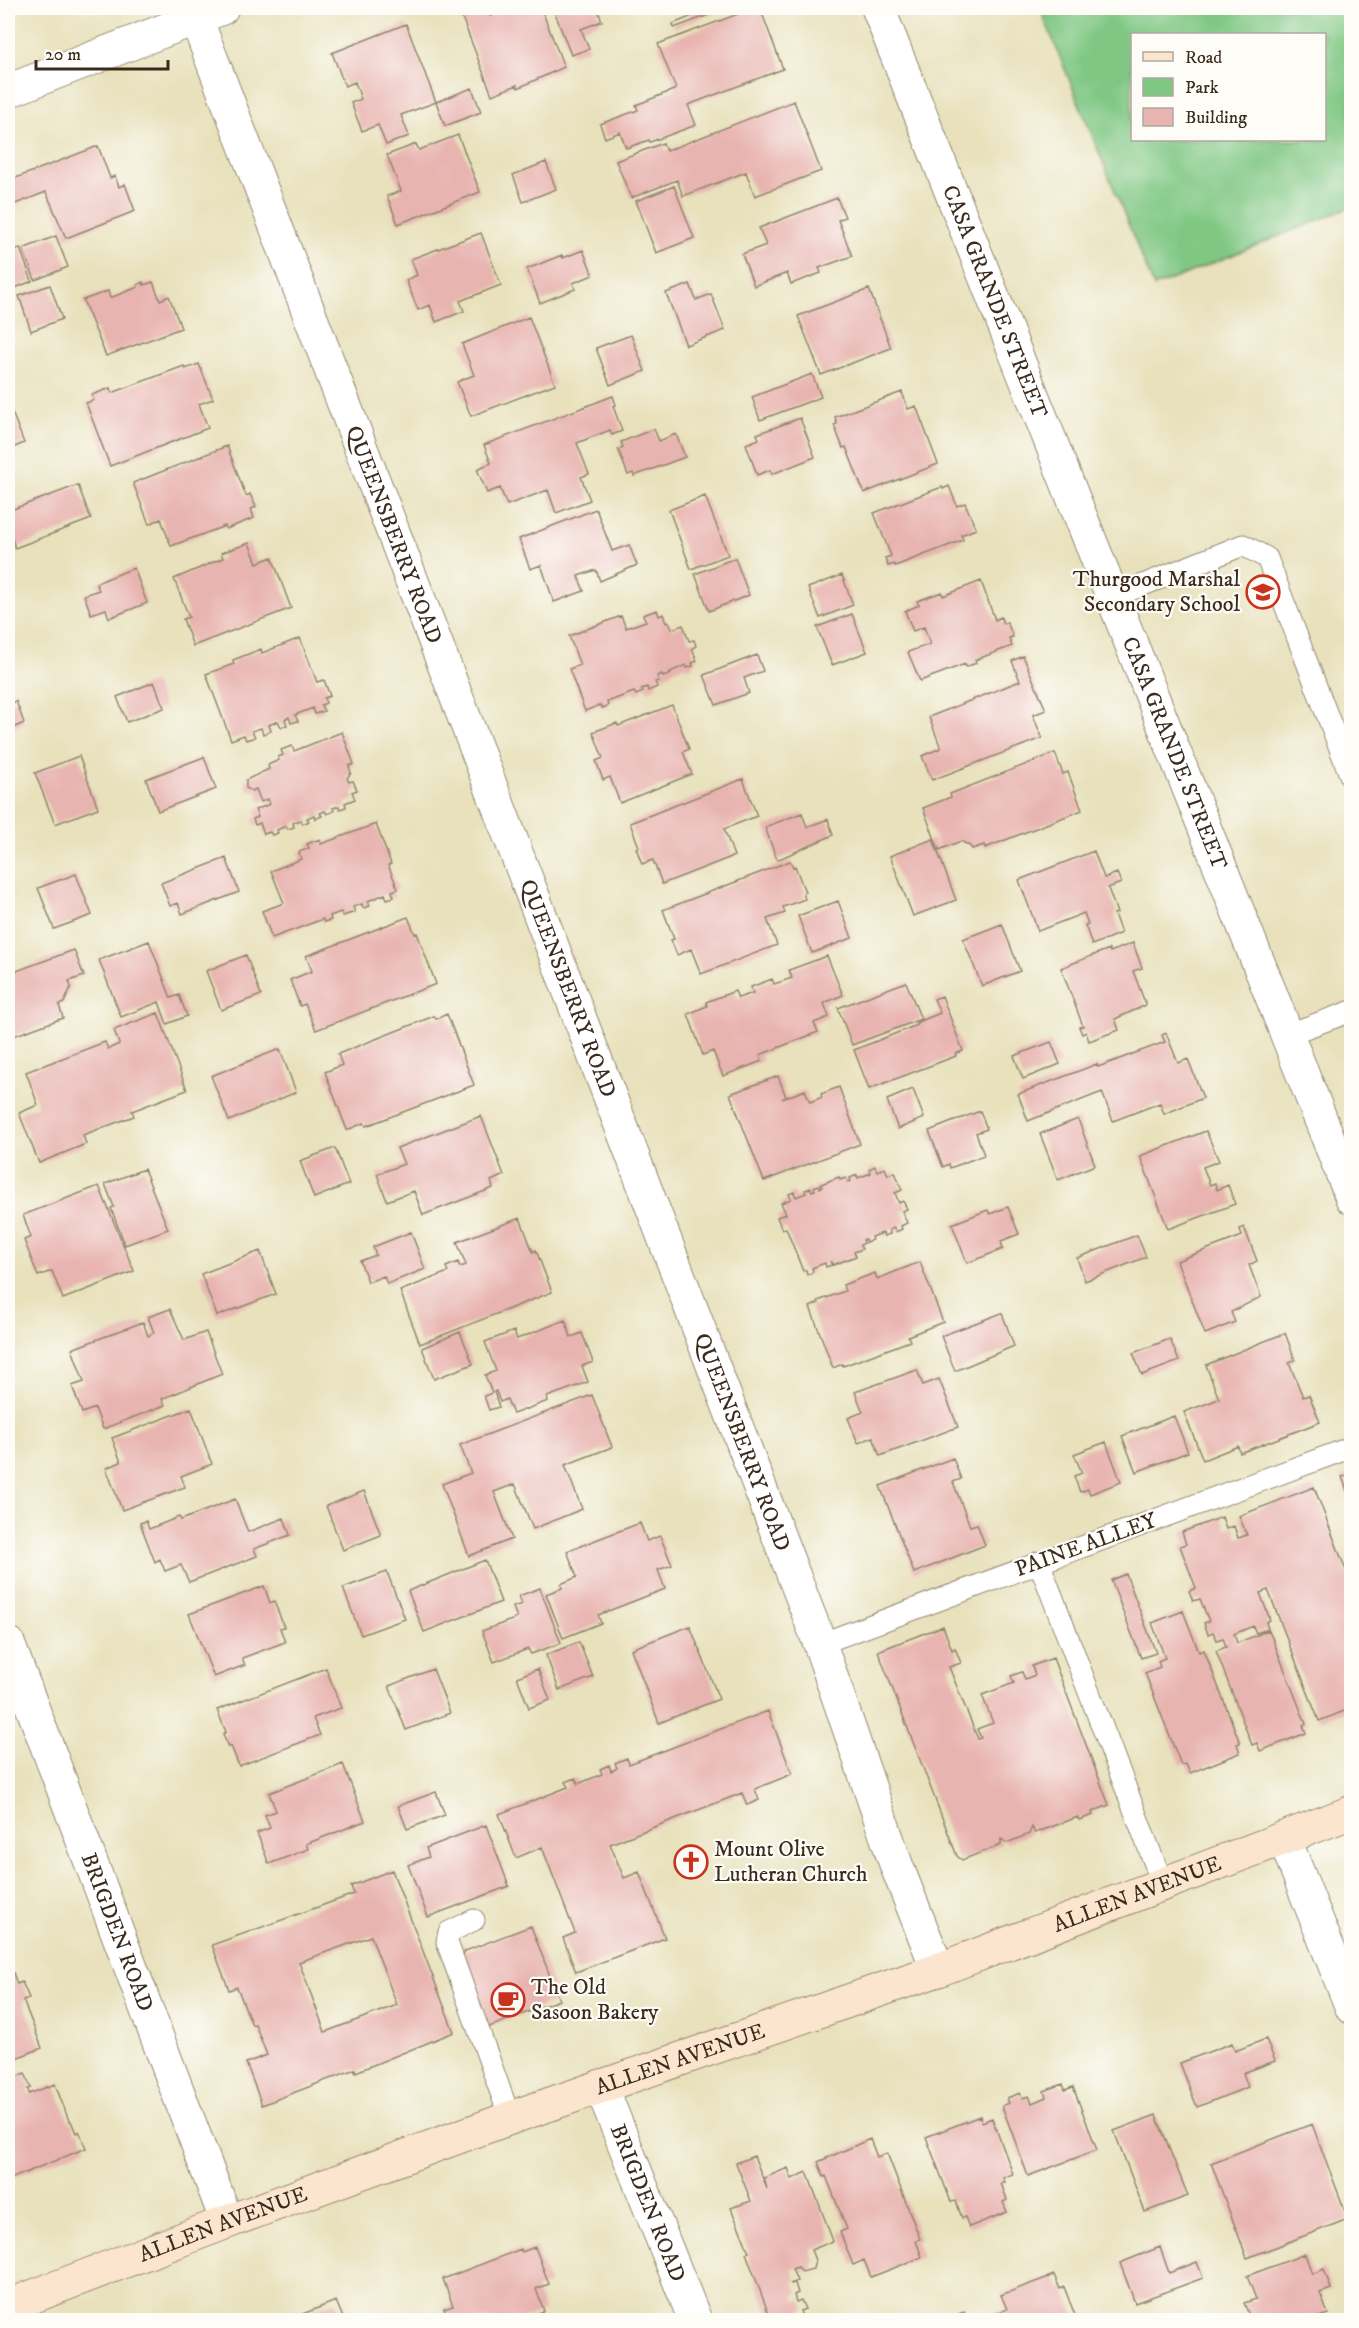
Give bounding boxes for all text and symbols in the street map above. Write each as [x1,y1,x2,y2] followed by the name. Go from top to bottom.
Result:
[36,33,168,71] scale bar
[1131,33,1326,141] legend
[45,44,81,66] text: 20 m
[1185,47,1222,69] text: Road
[1185,77,1219,99] text: Park
[1185,107,1247,129] text: Building
[936,181,1054,422] street label: CASA GRANDE STREET
[340,422,448,647] street label: QUEENSBERRY ROAD
[1073,566,1240,618] place label: Thurgood Marshal Secondary School
[1245,574,1281,610] school or university icon: Thurgood Marshal Secondary School
[1116,633,1233,874] street label: CASA GRANDE STREET
[514,875,622,1101] street label: QUEENSBERRY ROAD
[688,1329,797,1555] street label: QUEENSBERRY ROAD
[1011,1506,1162,1583] street label: PAINE ALLEY
[714,1836,868,1888] place label: Mount Olive Lutheran Church
[673,1844,709,1880] church icon: Mount Olive Lutheran Church
[75,1849,160,2015] street label: BRIGDEN ROAD
[1049,1850,1225,1938] street label: ALLEN AVENUE
[531,1974,659,2026] place label: The Old Sasoon Bakery
[490,1982,526,2018] cafe icon: The Old Sasoon Bakery
[592,2017,768,2101] street label: ALLEN AVENUE
[604,2120,692,2286] street label: BRIGDEN ROAD
[135,2180,311,2268] street label: ALLEN AVENUE

